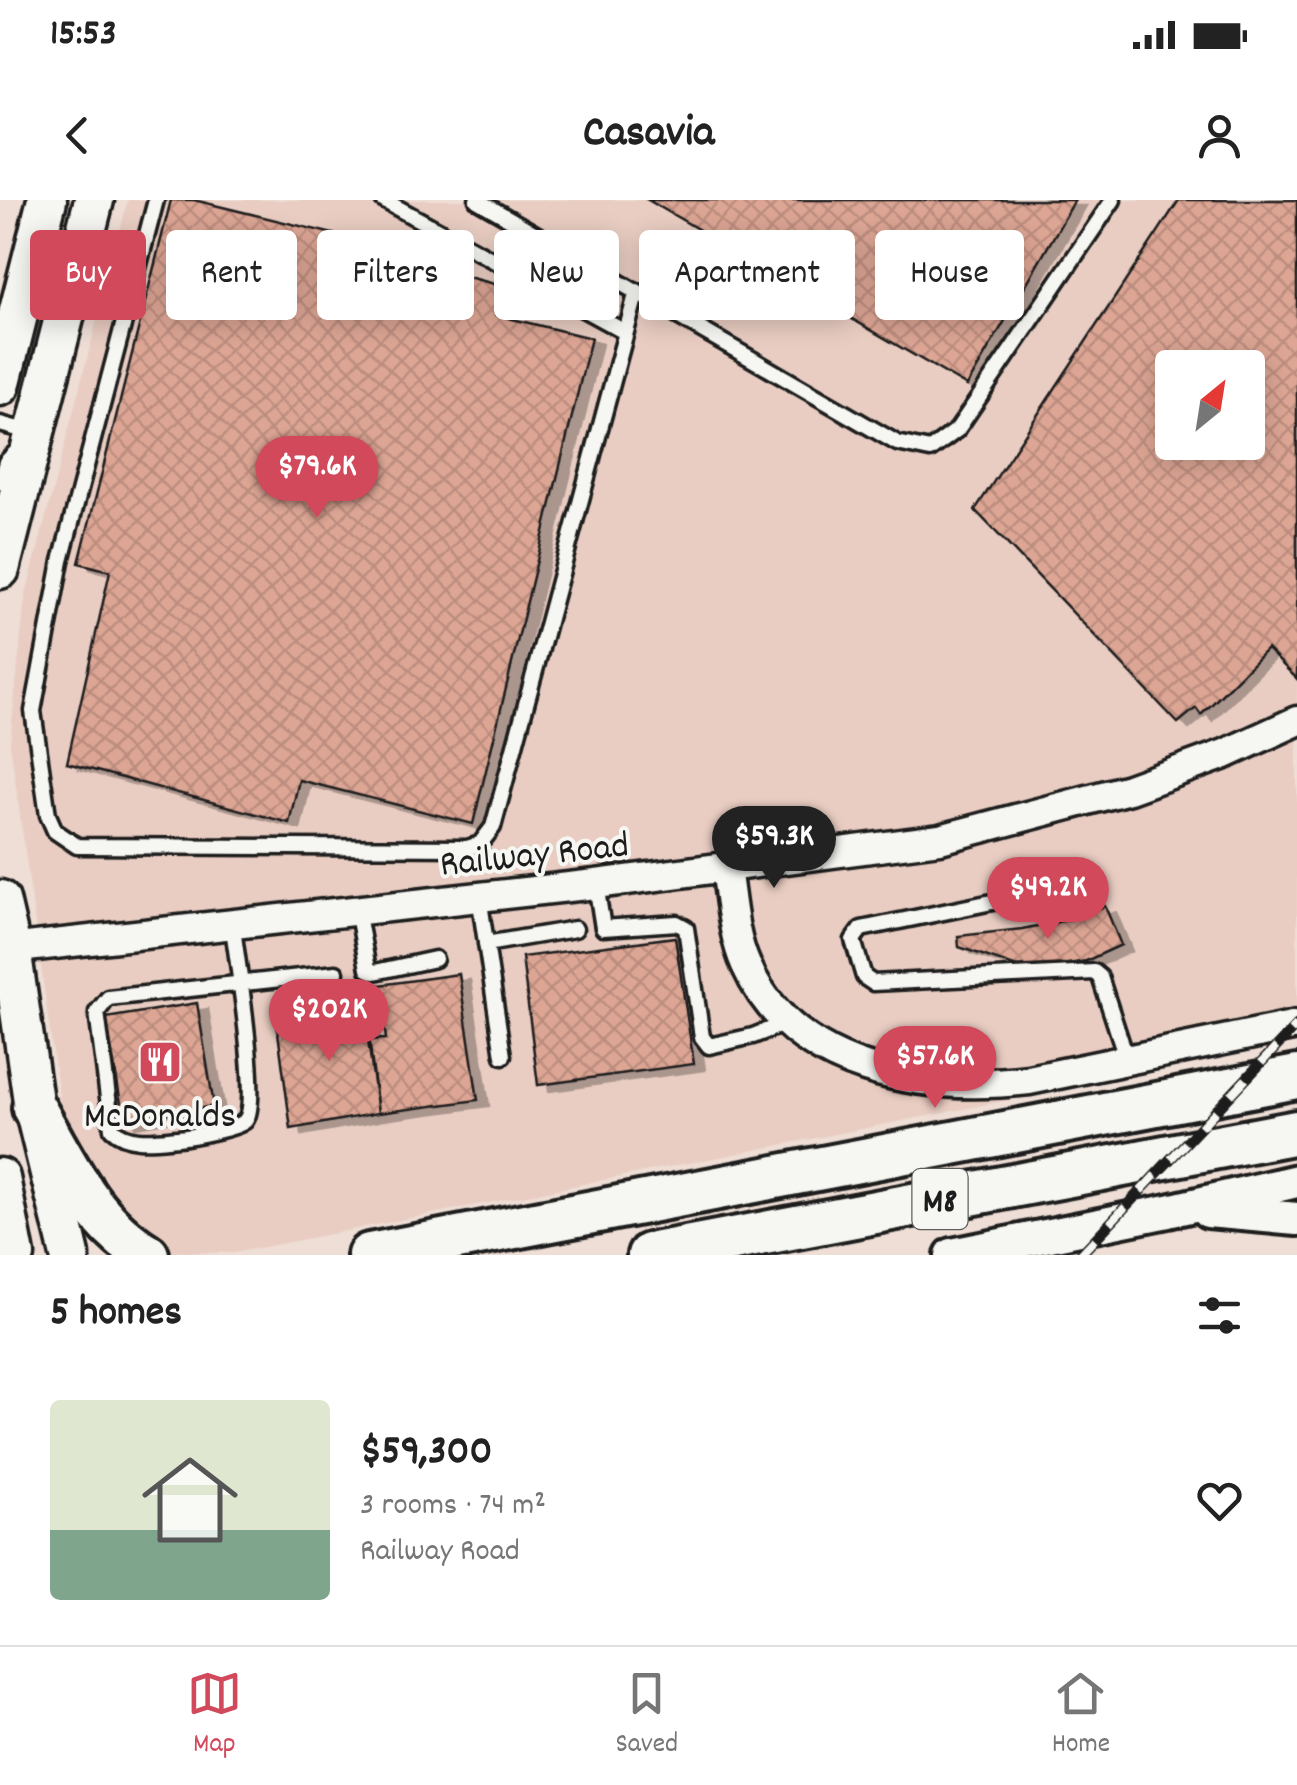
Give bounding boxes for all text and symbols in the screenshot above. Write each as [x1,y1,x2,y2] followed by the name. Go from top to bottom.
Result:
[50,8,117,63] text: 15:53
[583,103,714,167] text: Casavia
[50,108,105,163] icon: back
[1192,108,1247,163] icon: person
[30,230,146,320] chip: Buy
[166,230,297,320] chip: Rent
[317,230,474,320] chip: Filters
[494,230,619,320] chip: New
[639,230,855,320] chip: Apartment
[875,230,1024,320] chip: House
[1155,350,1265,460] north arrow
[1155,350,1265,460] map controls
[236,436,398,521] pin: $79.6K
[278,445,356,491] text: $79.6K
[693,806,855,891] pin: $59.3K
[734,815,814,861] text: $59.3K
[437,820,632,895] street label: Railway Road
[967,857,1129,942] pin: $49.2K
[1009,866,1087,912] text: $49.2K
[259,979,399,1064] pin: $202K
[291,988,367,1034] text: $202K
[854,1026,1016,1111] pin: $57.6K
[895,1035,975,1081] text: $57.6K
[137,1039,183,1085] restaurant icon: McDonalds
[84,1091,236,1146] place label: McDonalds
[912,1169,968,1229] road number: M8
[50,1285,182,1345] text: 5 homes
[1192,1288,1247,1343] icon: filters
[360,1424,492,1484] text: $59,300
[130,1440,250,1560] icon: home
[1192,1473,1247,1528] icon: heart
[360,1484,546,1530] text: 3 rooms · 74 m²
[360,1530,520,1576] text: Railway Road
[187,1666,242,1766] tab: Map
[616,1666,678,1766] tab: Saved
[1052,1666,1110,1766] tab: Home

